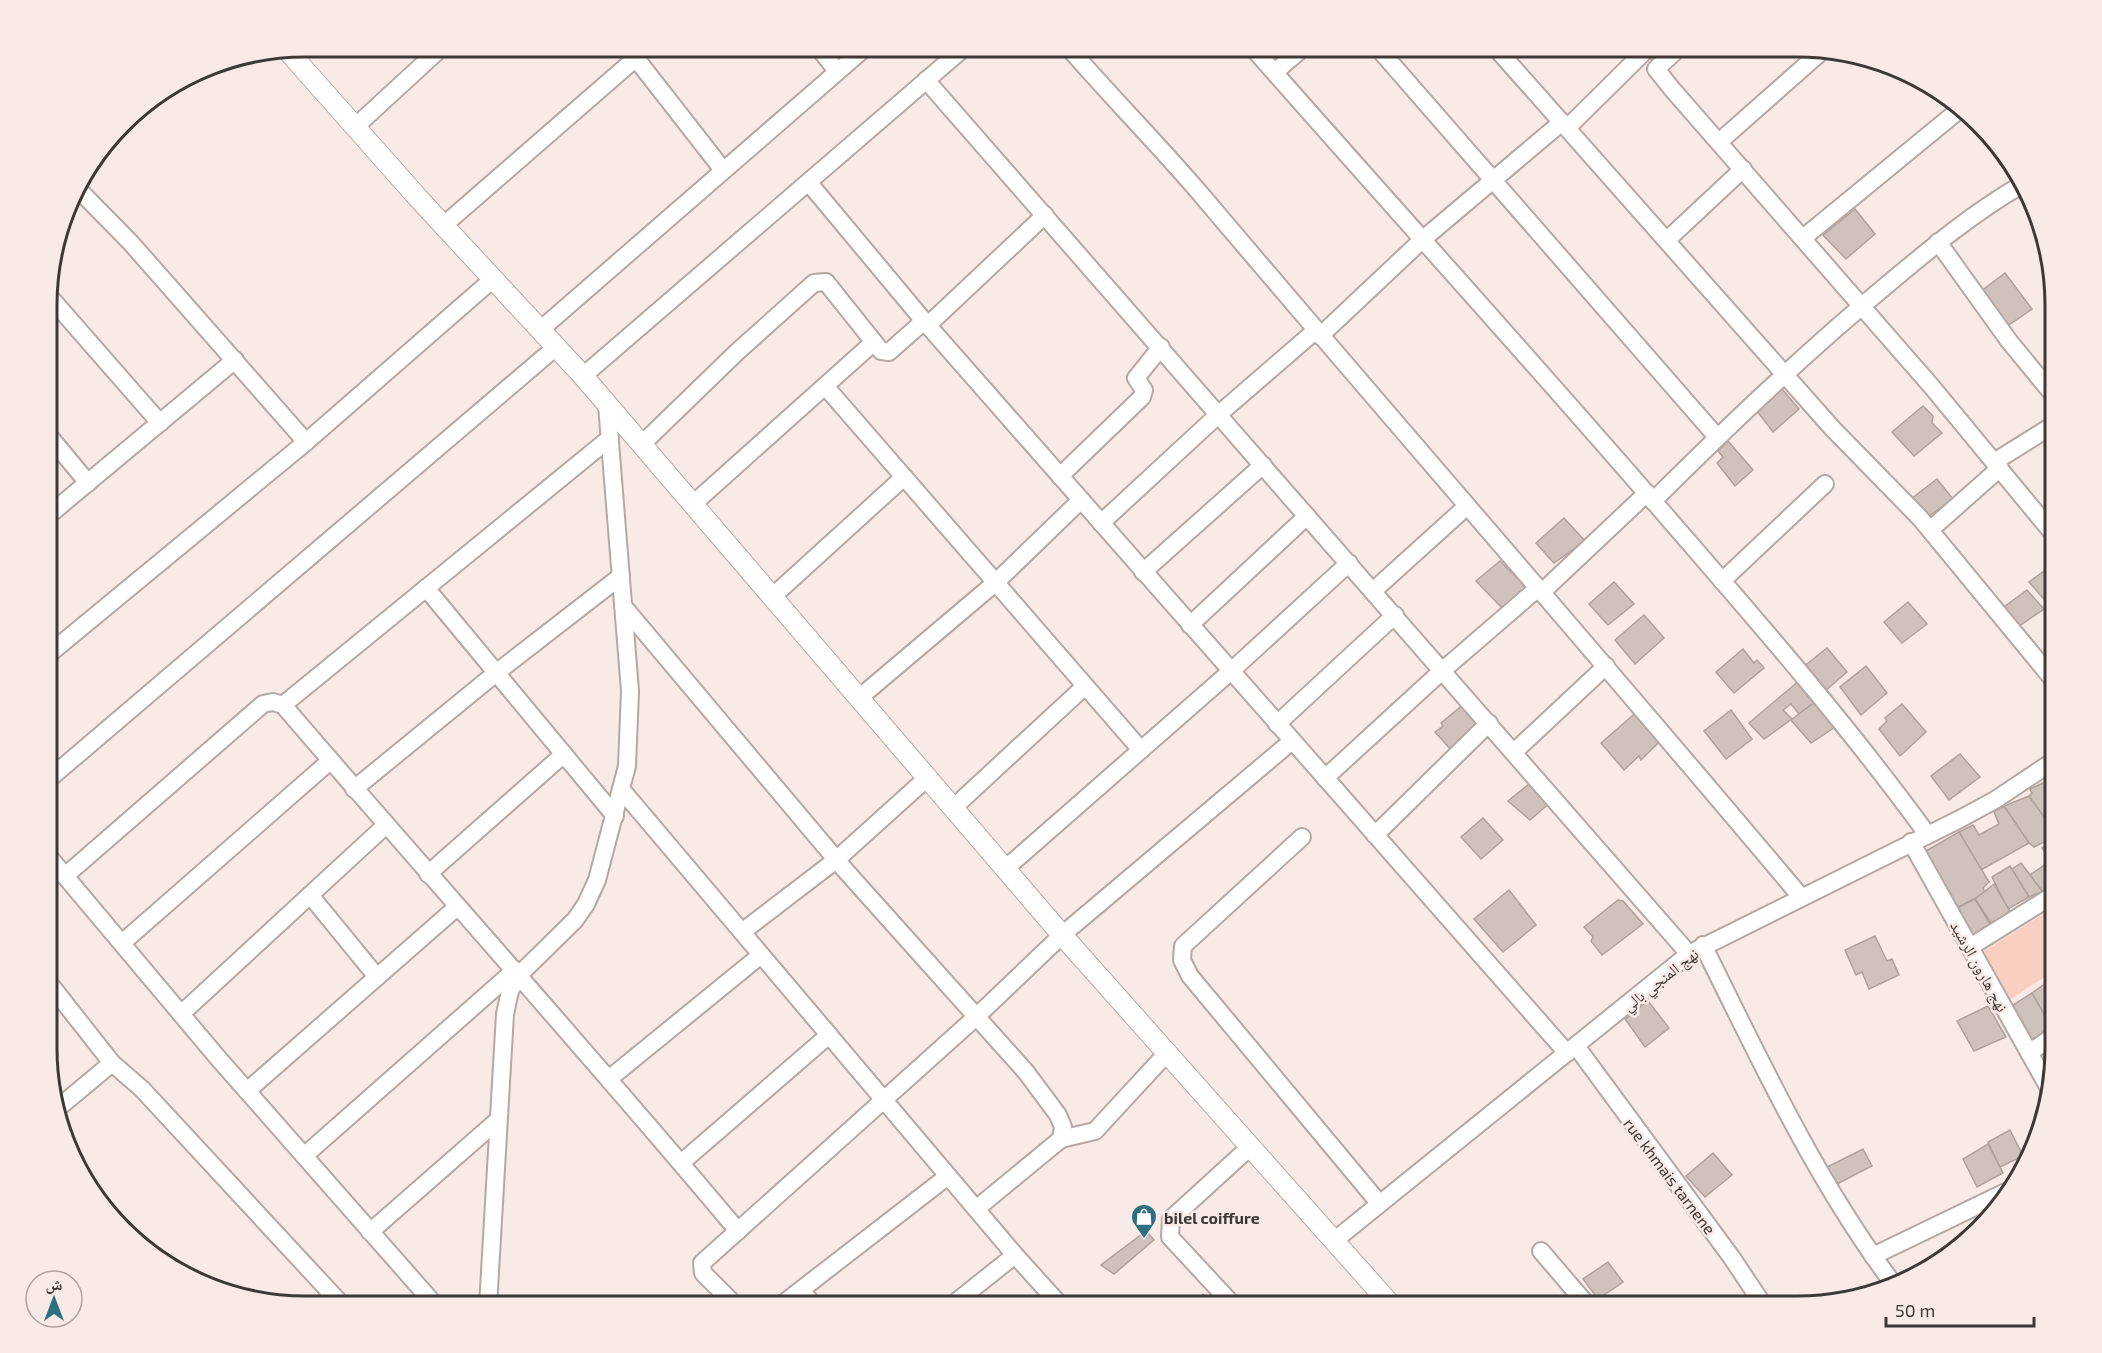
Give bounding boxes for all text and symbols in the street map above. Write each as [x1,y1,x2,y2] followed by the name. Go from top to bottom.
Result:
[1945,917,2013,1016] street label: نهج هارون الرشيد
[1618,943,1704,1018] street label: نهج المنجي بالي
[1620,1114,1720,1238] street label: rue khmais tarnene
[1129,1202,1159,1240] shop icon: bilel coiffure
[1164,1208,1260,1227] place label: bilel coiffure
[24,1269,84,1329] north arrow
[46,1274,63,1294] text: ش
[1886,1290,2034,1328] scale bar
[1895,1299,1935,1321] text: 50 m

